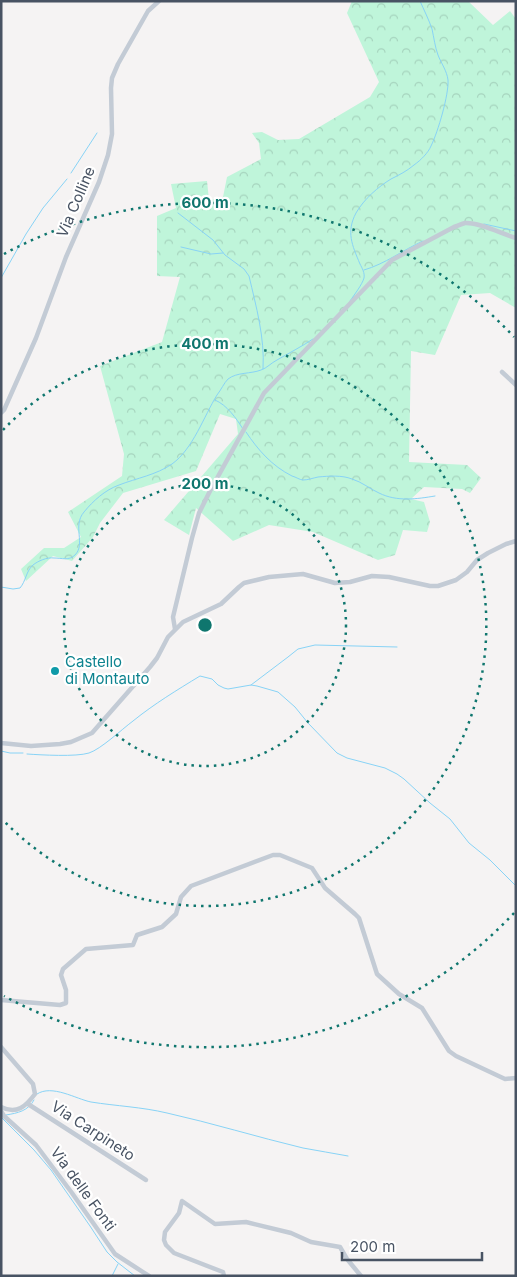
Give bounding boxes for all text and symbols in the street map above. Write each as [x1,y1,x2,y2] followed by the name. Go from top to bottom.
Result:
[52,164,99,240] street label: Via Colline
[181,193,229,212] text: 600 m
[181,334,229,353] text: 400 m
[182,474,228,493] text: 200 m
[196,616,214,634] centre of rings
[65,652,149,688] place label: Castello di Montauto
[49,665,61,677] marker: Castello di Montauto
[48,1096,139,1165] street label: Via Carpineto
[46,1143,120,1235] street label: Via delle Fonti
[342,1230,482,1262] scale bar
[350,1237,395,1256] text: 200 m

